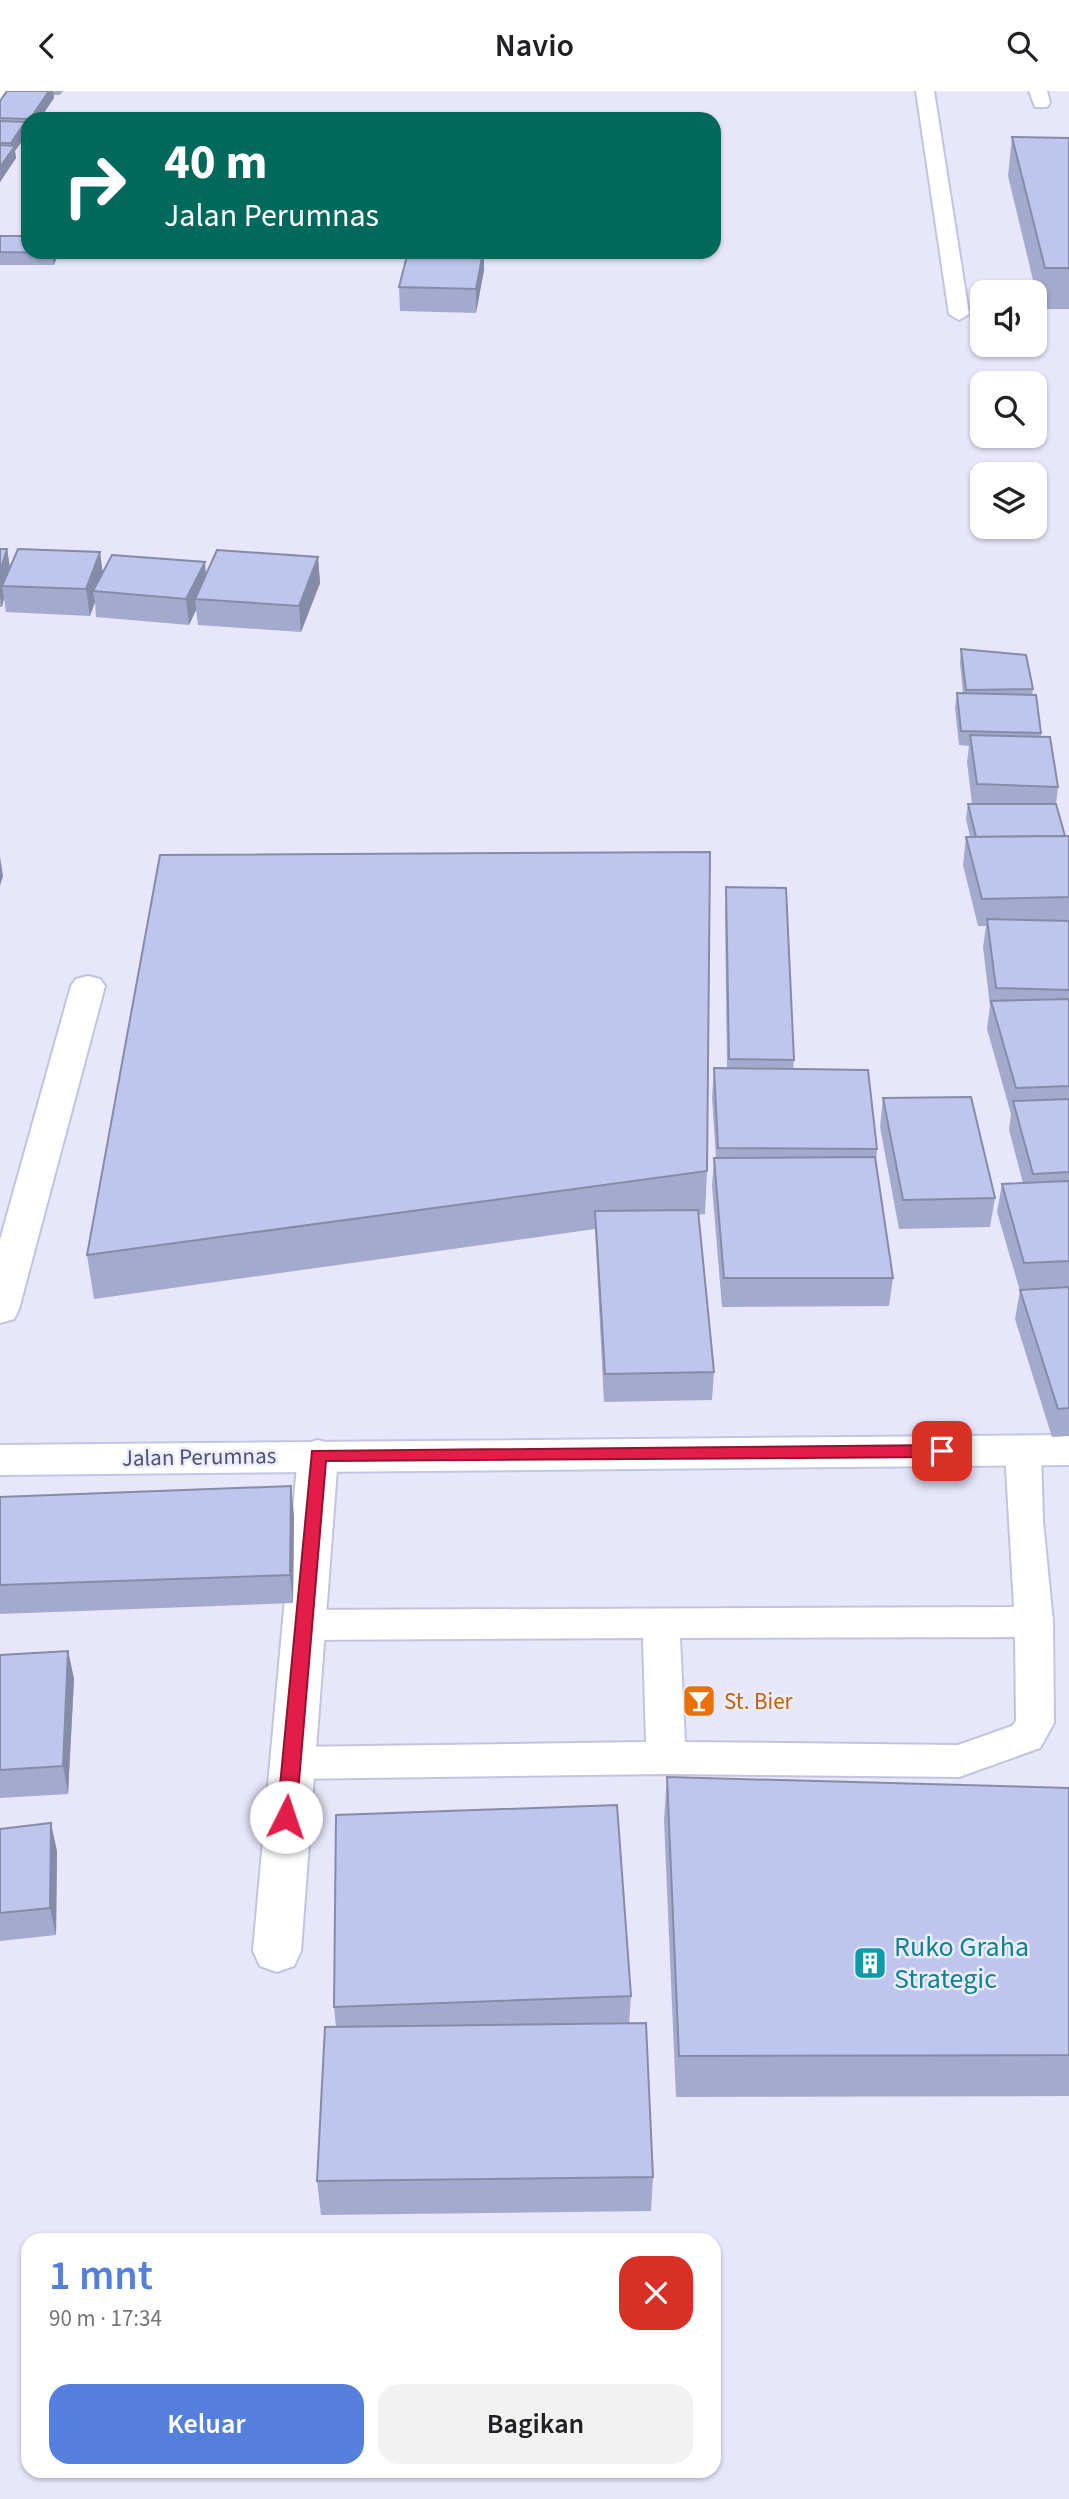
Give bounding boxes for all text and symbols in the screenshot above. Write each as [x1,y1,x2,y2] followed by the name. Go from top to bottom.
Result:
[495,23,574,69] text: Navio
[28,27,66,65] icon: back
[1003,27,1041,65] icon: search
[164,128,268,198] text: 40 m
[49,140,140,231] icon: right
[164,193,379,239] text: Jalan Perumnas
[970,280,1047,539] map controls
[970,280,1047,357] button: sound
[970,371,1047,448] button: search
[970,462,1047,539] button: layers
[912,1421,972,1481] pin
[923,1432,961,1470] icon: arrive
[121,1439,277,1475] street label: Jalan Perumnas
[680,1682,718,1720] bar icon: St. Bier
[724,1685,794,1718] place label: St. Bier
[249,1780,323,1854] position arrow
[894,1927,1029,1999] place label: Ruko Graha Strategic
[851,1944,889,1982] building icon: Ruko Graha Strategic
[49,2246,153,2306] text: 1 mnt
[619,2256,693,2330] button: close
[49,2302,162,2335] text: 90 m · 17:34
[49,2384,364,2464] button: Keluar
[378,2384,693,2464] button: Bagikan

